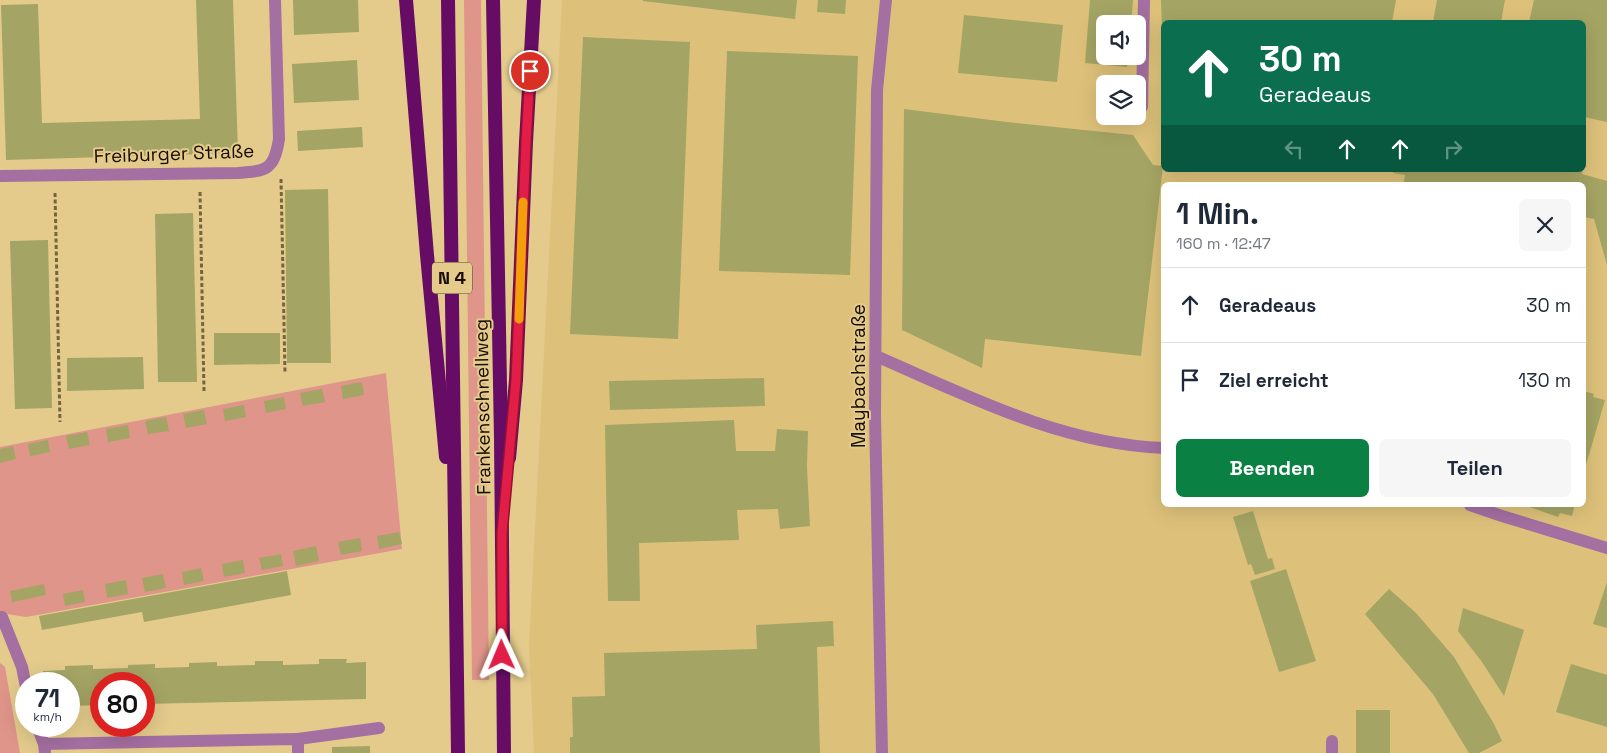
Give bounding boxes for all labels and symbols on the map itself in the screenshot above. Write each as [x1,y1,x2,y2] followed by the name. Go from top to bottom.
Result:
[509,50,551,92] pin
[93,138,255,169] street label: Freiburger Straße
[432,262,472,294] road number: N 4
[846,304,871,448] street label: Maybachstraße
[468,319,497,495] street label: Frankenschnellweg
[475,628,527,680] position arrow
[90,672,155,737] speed limit sign: 80

